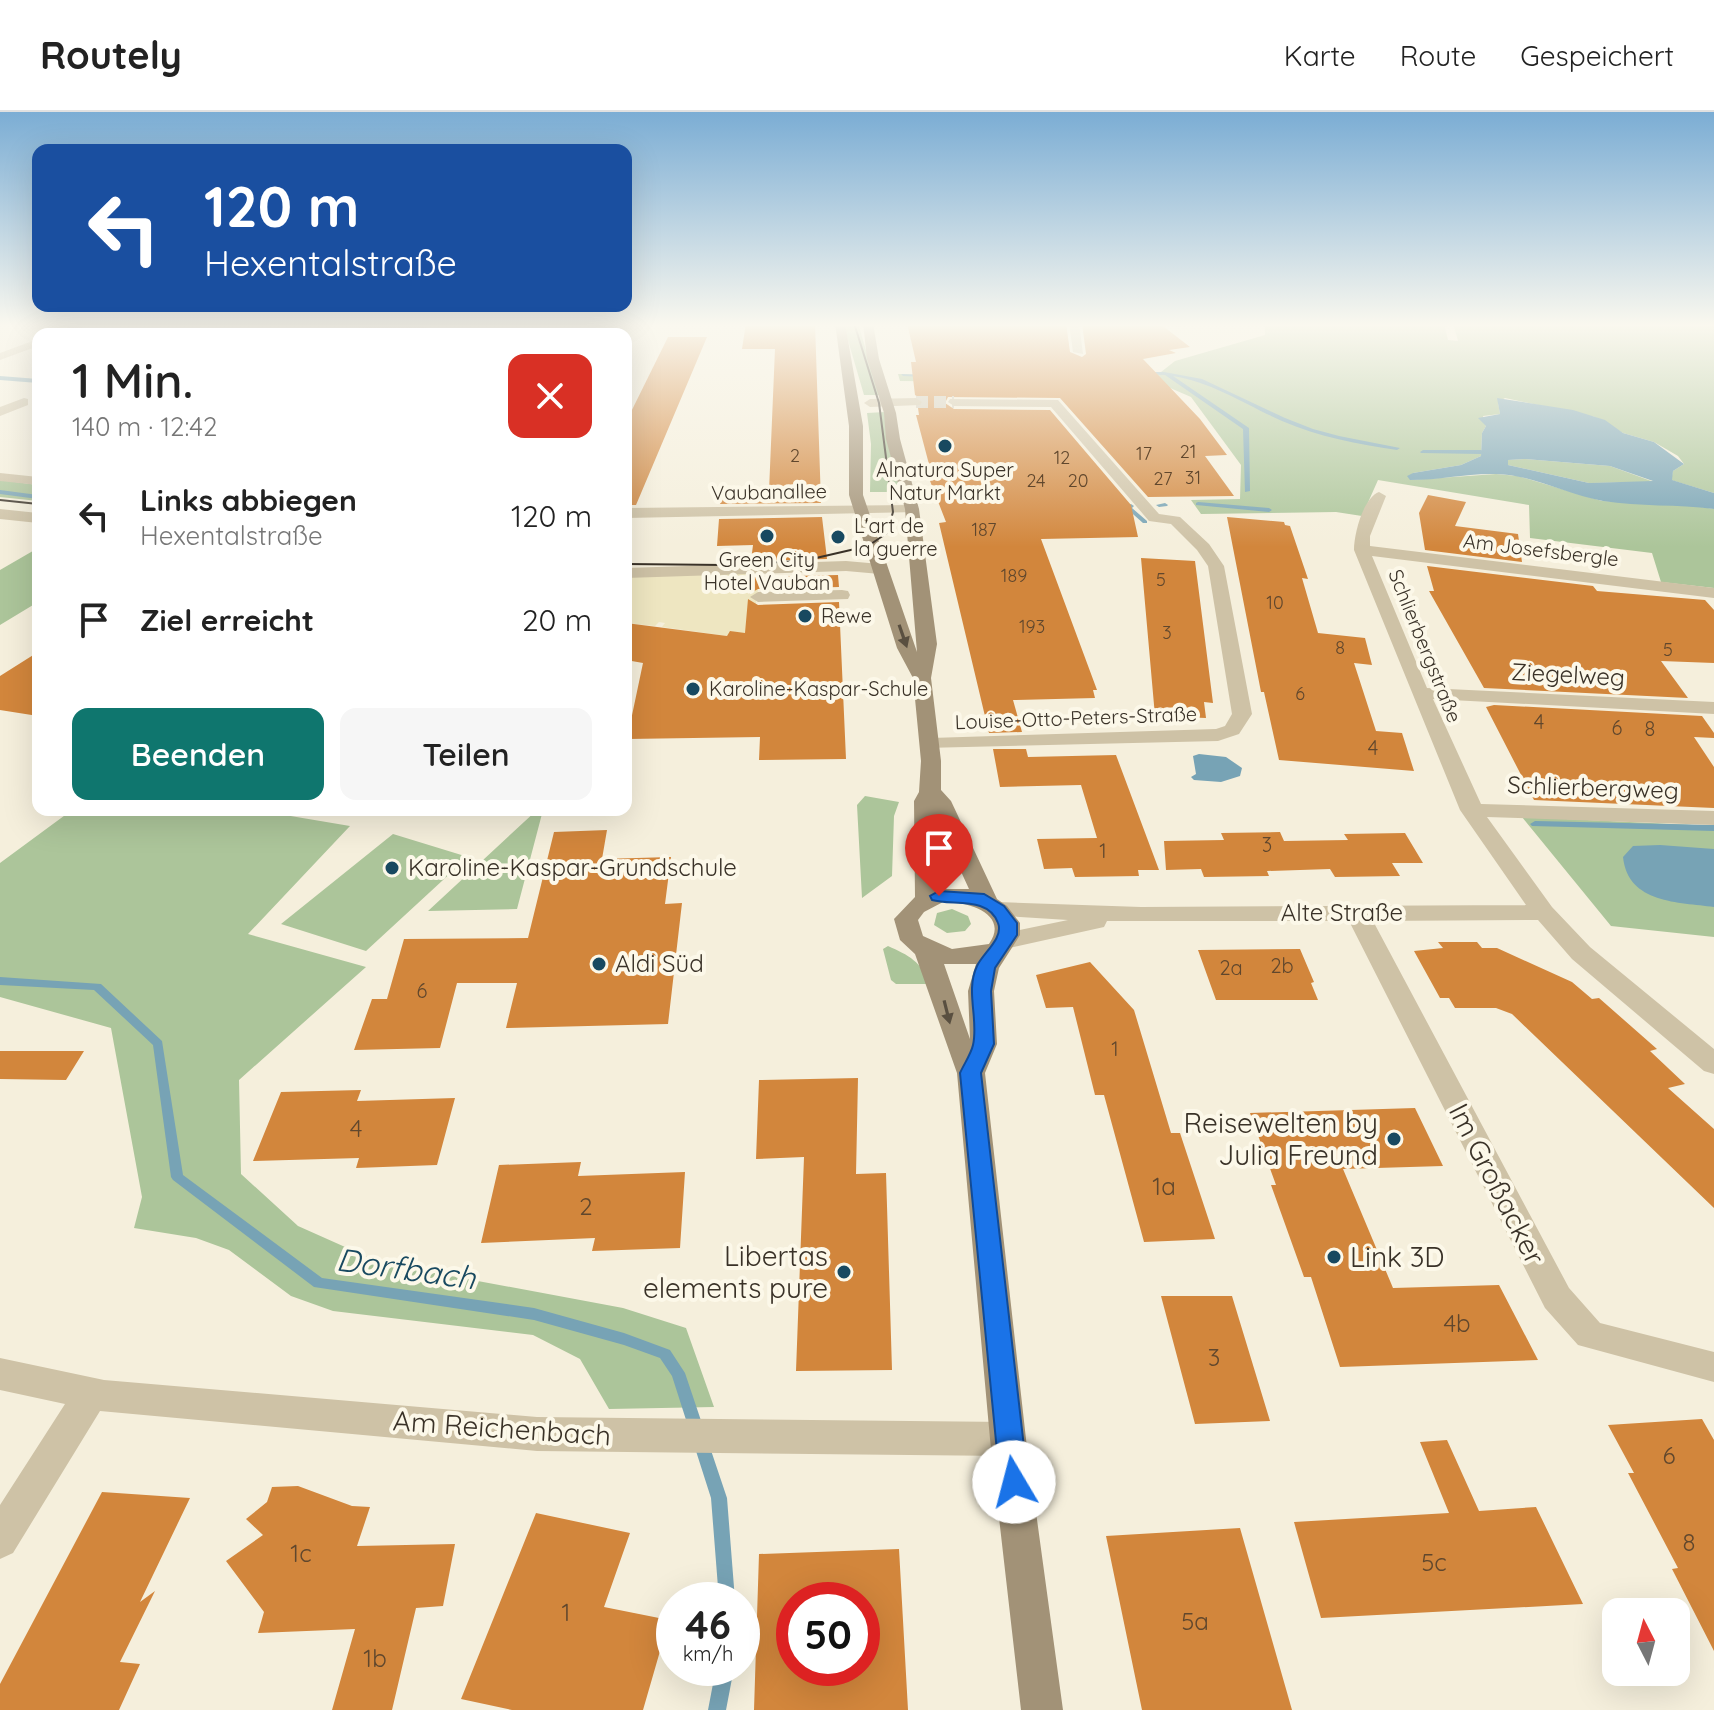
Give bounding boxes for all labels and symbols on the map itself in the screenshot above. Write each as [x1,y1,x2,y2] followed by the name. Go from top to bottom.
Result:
[936,437,954,455] marker: Alnatura Super Natur Markt
[1180,440,1196,463] house number: 21
[1136,442,1152,465] house number: 17
[790,444,800,467] house number: 2
[1054,446,1070,469] house number: 12
[876,457,1014,505] place label: Alnatura Super Natur Markt
[1185,466,1201,489] house number: 31
[1154,467,1172,490] house number: 27
[1026,469,1046,492] house number: 24
[1068,469,1088,492] house number: 20
[711,478,827,505] street label: Vaubanallee
[854,513,937,561] place label: L'art de la guerre
[971,518,997,541] house number: 187
[758,527,776,545] marker: Green City Hotel Vauban
[829,528,847,546] marker: L'art de la guerre
[1462,528,1620,571] street label: Am Josefsbergle
[704,547,830,595] place label: Green City Hotel Vauban
[1001,564,1027,587] house number: 189
[1383,566,1468,726] street label: Schlierbergstraße
[1156,568,1166,591] house number: 5
[1266,591,1284,614] house number: 10
[821,603,872,628] place label: Rewe
[796,607,814,625] marker: Rewe
[1019,615,1045,638] house number: 193
[1162,621,1172,644] house number: 3
[897,625,909,649] one-way arrow
[1335,636,1345,659] house number: 8
[1663,638,1673,661] house number: 5
[1510,656,1626,692] street label: Ziegelweg
[709,676,928,701] place label: Karoline-Kaspar-Schule
[684,680,702,698] marker: Karoline-Kaspar-Schule
[1295,682,1305,705] house number: 6
[954,701,1198,734] street label: Louise-Otto-Peters-Straße
[1534,709,1544,734] house number: 4
[1612,715,1623,740] house number: 6
[1645,716,1655,741] house number: 8
[1368,735,1378,760] house number: 4
[1507,769,1679,805] street label: Schlierbergweg
[905,814,973,896] pin
[1262,832,1272,857] house number: 3
[1099,838,1107,863] house number: 1
[408,852,737,882] place label: Karoline-Kaspar-Grundschule
[383,859,401,877] marker: Karoline-Kaspar-Grundschule
[1281,897,1403,927] street label: Alte Straße
[615,948,704,978] place label: Aldi Süd
[1270,953,1294,978] house number: 2b
[590,955,608,973] marker: Aldi Süd
[1219,955,1243,980] house number: 2a
[417,978,428,1003] house number: 6
[942,1000,954,1025] one-way arrow
[1111,1036,1119,1061] house number: 1
[1442,1097,1553,1270] street label: Im Großacker
[1184,1105,1378,1172] place label: Reisewelten by Julia Freund
[350,1113,362,1143] house number: 4
[1385,1130,1403,1148] marker: Reisewelten by Julia Freund
[1152,1171,1176,1201] house number: 1a
[579,1191,593,1221] house number: 2
[334,1238,479,1298] water label: Dorfbach
[643,1238,828,1305] place label: Libertas elements pure
[1350,1239,1445,1274] place label: Link 3D
[1325,1248,1343,1266] marker: Link 3D
[835,1263,853,1281] marker: Libertas elements pure
[1443,1308,1471,1338] house number: 4b
[1208,1342,1220,1372] house number: 3
[392,1402,612,1453] street label: Am Reichenbach
[972,1440,1056,1524] position arrow
[1663,1440,1676,1470] house number: 6
[1683,1527,1695,1557] house number: 8
[290,1538,312,1568] house number: 1c
[1421,1547,1447,1577] house number: 5c
[776,1582,880,1686] speed limit sign: 50
[562,1597,570,1627] house number: 1
[1602,1598,1690,1686] north arrow
[1181,1606,1209,1636] house number: 5a
[363,1643,387,1673] house number: 1b

